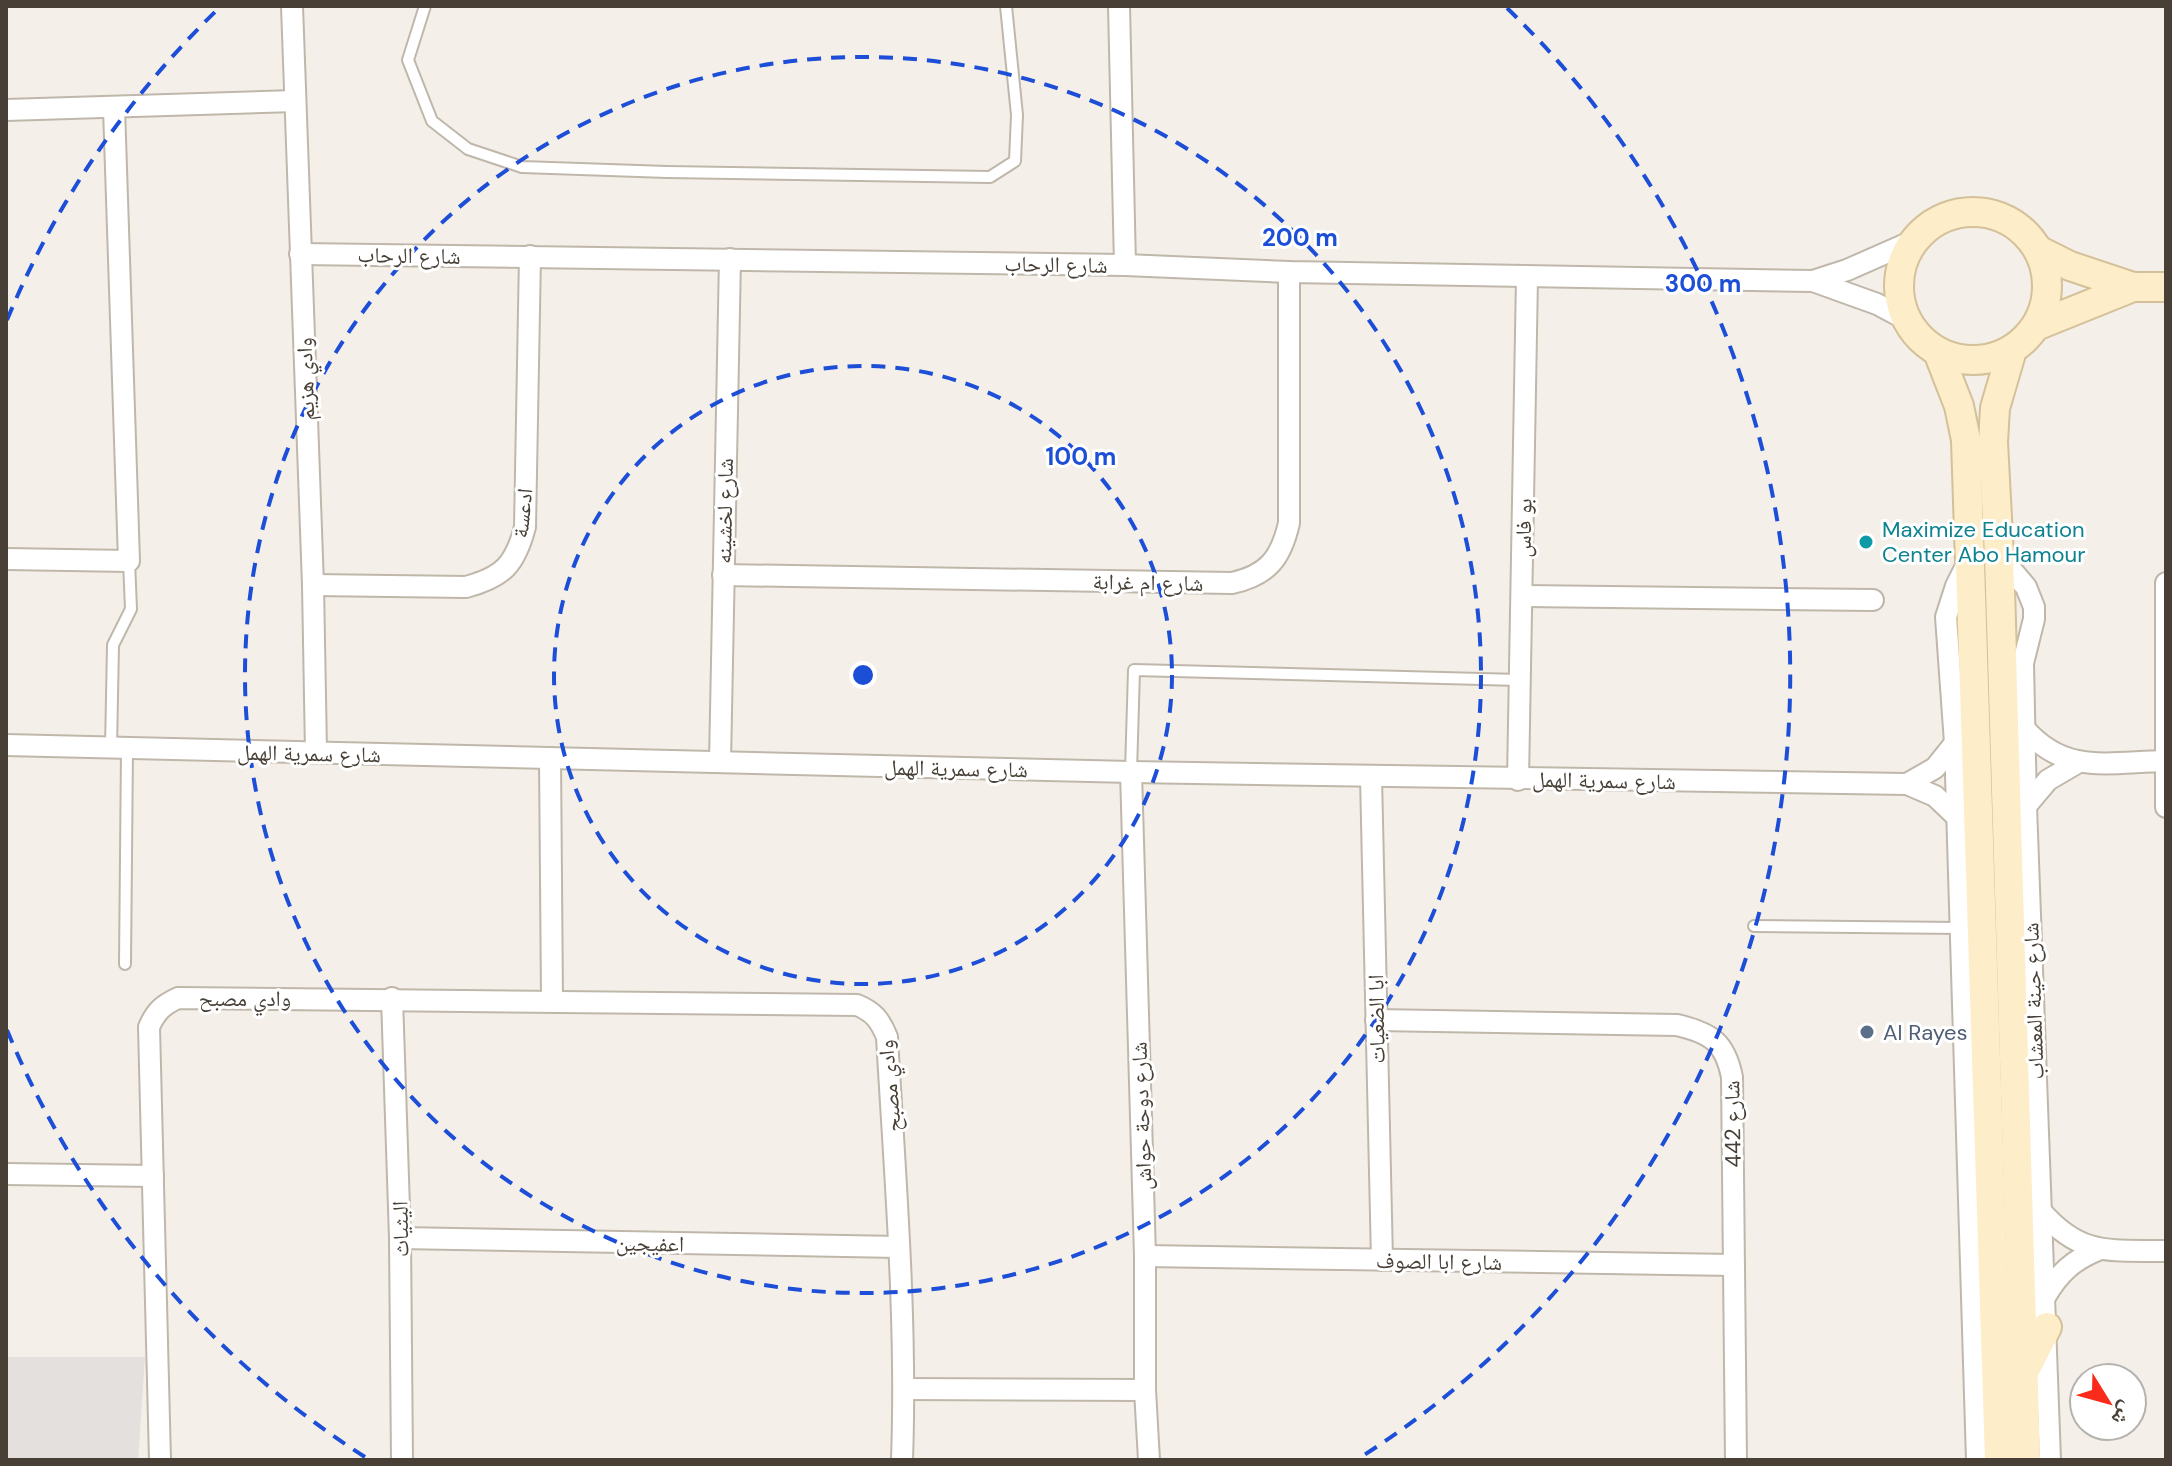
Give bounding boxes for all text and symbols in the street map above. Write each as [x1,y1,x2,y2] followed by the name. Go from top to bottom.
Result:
[1262,222,1338,253] text: 200 m
[357,240,461,271] street label: شارع الرحاب
[1004,249,1108,280] street label: شارع الرحاب
[1665,268,1741,299] text: 300 m
[290,337,324,421] street label: وادي هزيم
[1046,441,1116,472] text: 100 m
[709,458,740,564] street label: شارع لخشينه
[505,487,540,539] street label: ادعسة
[1508,498,1539,558] street label: بو فاس
[1882,515,2085,569] place label: Maximize Education Center Abo Hamour
[1857,533,1875,551] marker: Maximize Education Center Abo Hamour
[1092,567,1204,598] street label: شارع ام غرابة
[849,661,877,689] centre of rings
[237,738,381,769] street label: شارع سمرية الهمل
[884,753,1028,784] street label: شارع سمرية الهمل
[1532,765,1676,796] street label: شارع سمرية الهمل
[2016,922,2051,1080] street label: شارع حينة المعشاب
[1361,974,1392,1064] street label: ابا الضعيات
[199,984,291,1016] street label: وادي مصبح
[1883,1018,1968,1047] place label: Al Rayes
[1858,1023,1876,1041] marker: Al Rayes
[871,1038,911,1133] street label: وادي مصبح
[1124,1041,1159,1191] street label: شارع دوحة حواش
[1717,1080,1748,1168] street label: شارع 442
[386,1201,415,1257] street label: اليثياث
[616,1228,684,1259] street label: اعفيجين
[1376,1246,1502,1277] street label: شارع ابا الصوف
[2068,1362,2148,1442] north arrow
[2105,1396,2142,1432] text: ش

